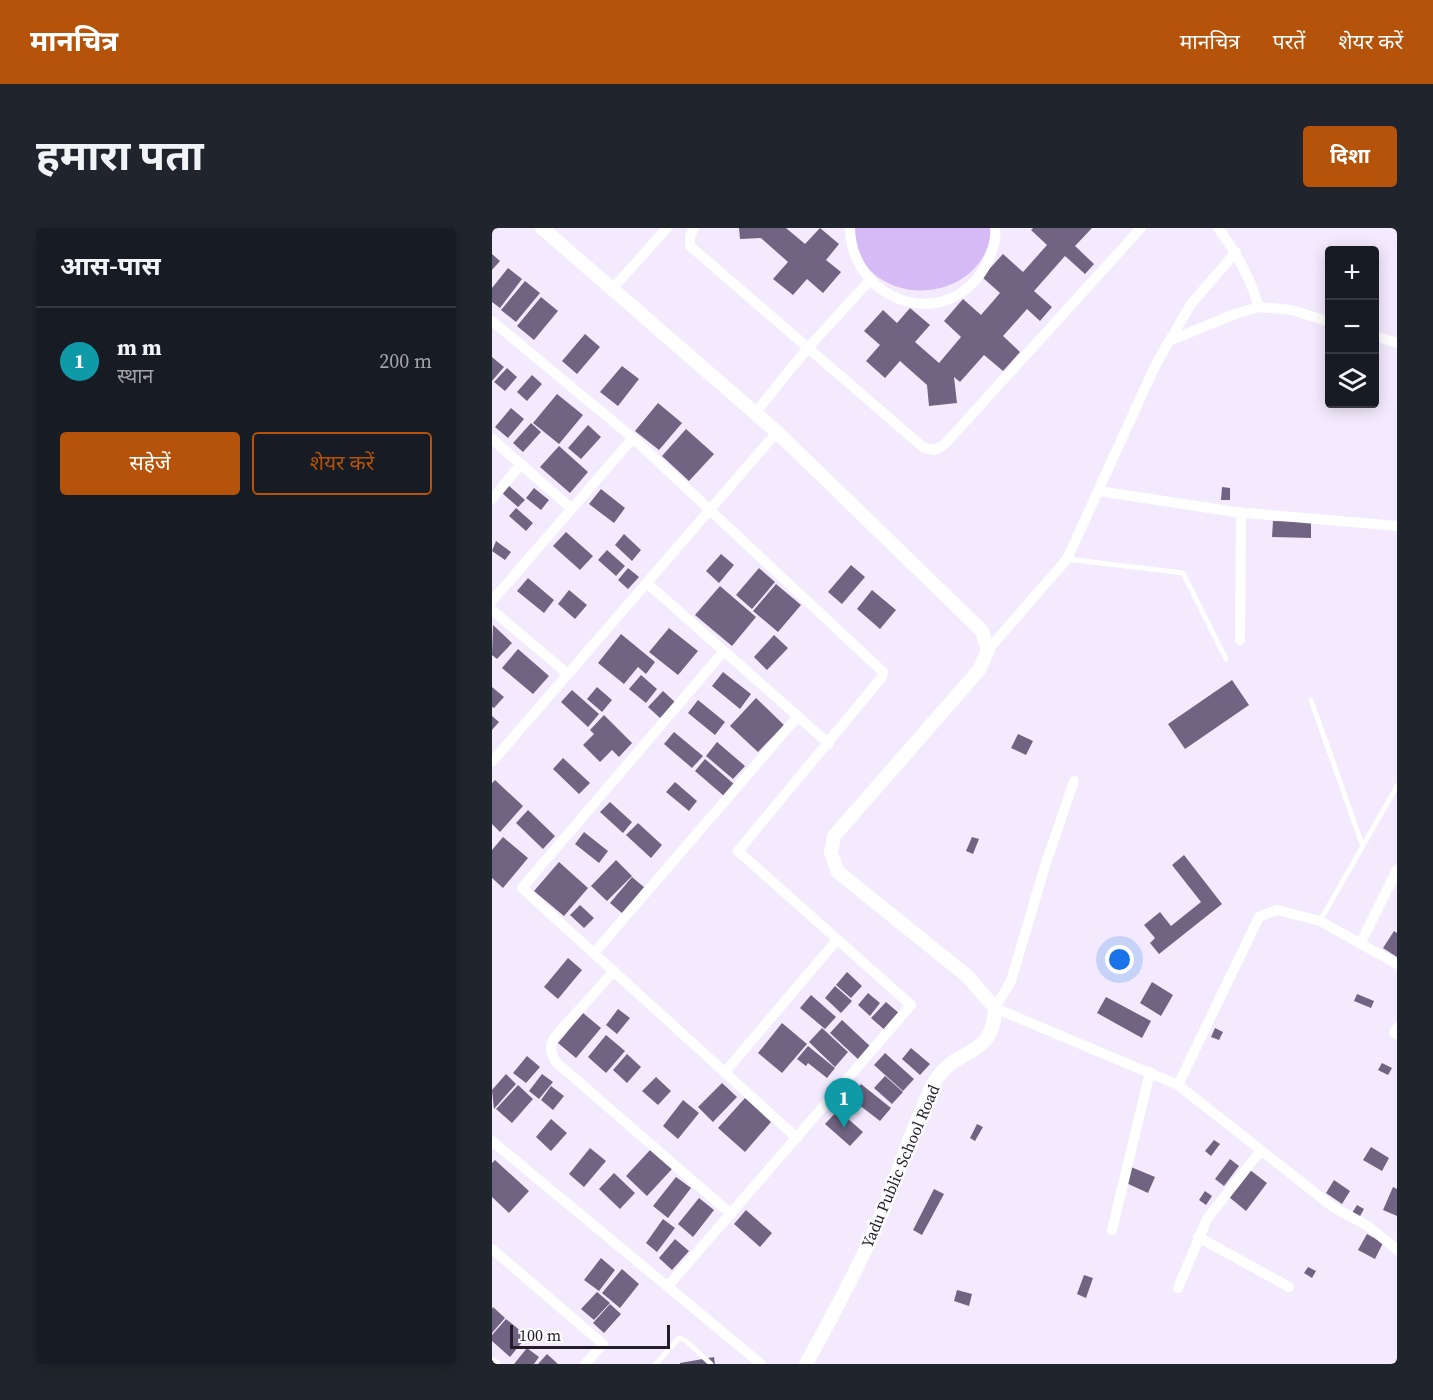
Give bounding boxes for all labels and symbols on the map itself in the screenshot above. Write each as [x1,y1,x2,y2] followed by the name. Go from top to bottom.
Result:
[1105,945,1134,974] your location
[824,1078,864,1128] pin: 1
[856,1081,944,1251] street label: Yadu Public School Road
[510,1322,670,1350] scale bar

